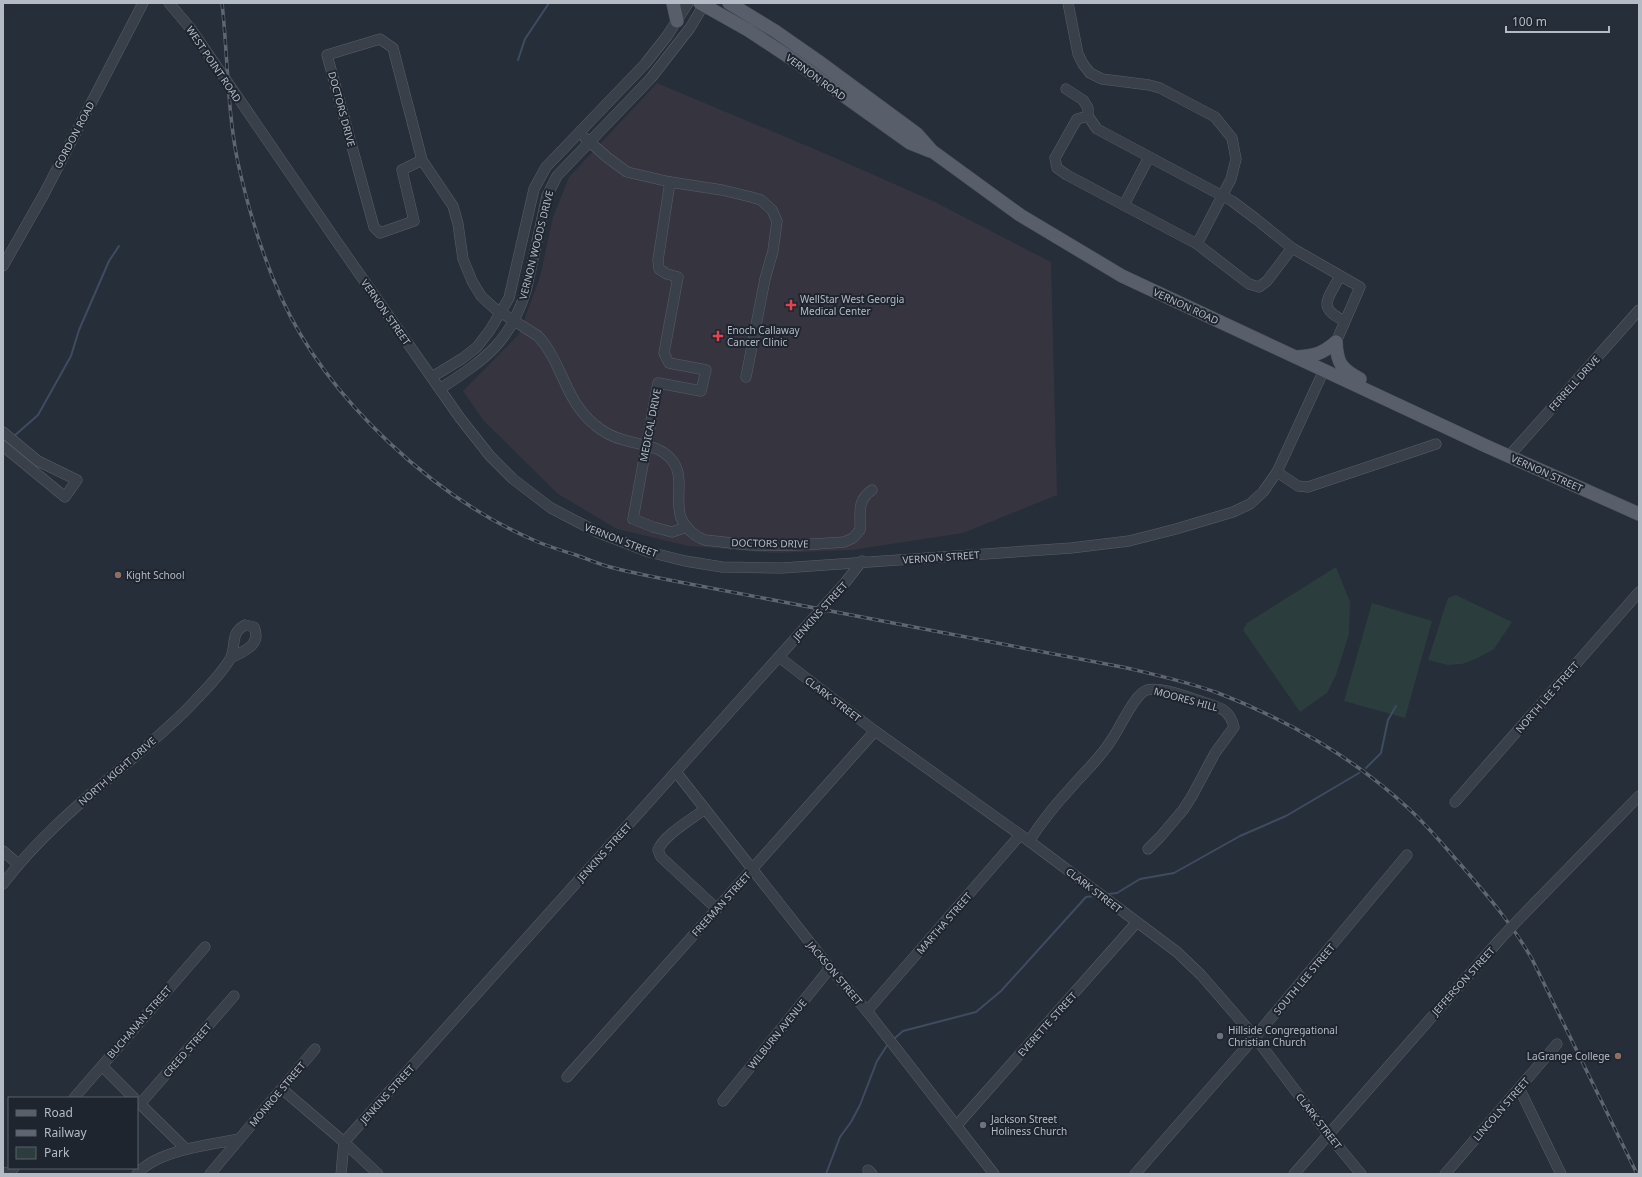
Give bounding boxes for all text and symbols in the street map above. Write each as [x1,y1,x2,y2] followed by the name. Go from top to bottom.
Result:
[1506,8,1609,34] scale bar
[1512,13,1547,30] text: 100 m
[183,23,245,105] street label: WEST POINT ROAD
[783,50,849,104] street label: VERNON ROAD
[325,70,359,148] street label: DOCTORS DRIVE
[50,99,98,171] street label: GORDON ROAD
[516,189,556,301] street label: VERNON WOODS DRIVE
[358,276,414,348] street label: VERNON STREET
[1151,285,1221,327] street label: VERNON ROAD
[800,292,904,318] place label: WellStar West Georgia Medical Center
[785,299,797,311] marker: WellStar West Georgia Medical Center
[727,323,801,349] place label: Enoch Callaway Cancer Clinic
[712,330,724,342] marker: Enoch Callaway Cancer Clinic
[1545,352,1603,414] street label: FERRELL DRIVE
[636,387,664,463] street label: MEDICAL DRIVE
[1509,451,1586,495] street label: VERNON STREET
[582,520,660,561] street label: VERNON STREET
[731,535,809,551] street label: DOCTORS DRIVE
[902,547,981,567] street label: VERNON STREET
[126,568,184,582] place label: Kight School
[113,570,123,580] marker: Kight School
[789,578,851,644] street label: JENKINS STREET
[1512,658,1582,736] street label: NORTH LEE STREET
[802,673,864,725] street label: CLARK STREET
[1152,684,1220,714] street label: MOORES HILL
[75,734,159,808] street label: NORTH KIGHT DRIVE
[573,819,635,885] street label: JENKINS STREET
[1063,864,1125,916] street label: CLARK STREET
[688,868,754,939] street label: FREEMAN STREET
[913,889,975,957] street label: MARTHA STREET
[804,938,866,1008] street label: JACKSON STREET
[1270,940,1338,1018] street label: SOUTH LEE STREET
[1428,943,1498,1019] street label: JEFFERSON STREET
[104,982,175,1061] street label: BUCHANAN STREET
[1014,988,1080,1059] street label: EVERETTE STREET
[744,996,810,1072] street label: WILBURN AVENUE
[160,1020,215,1080] street label: CREED STREET
[1228,1023,1338,1049] place label: Hillside Congregational Christian Church
[1215,1031,1225,1041] marker: Hillside Congregational Christian Church
[1527,1049,1610,1063] place label: LaGrange College
[1613,1051,1623,1061] marker: LaGrange College
[246,1058,309,1129] street label: MONROE STREET
[356,1061,418,1127] street label: JENKINS STREET
[1470,1074,1533,1144] street label: LINCOLN STREET
[1293,1090,1345,1152] street label: CLARK STREET
[8,1097,138,1169] legend
[44,1104,73,1121] text: Road
[990,1112,1067,1138] place label: Jackson Street Holiness Church
[978,1120,988,1130] marker: Jackson Street Holiness Church
[44,1124,88,1141] text: Railway
[44,1144,70,1161] text: Park

